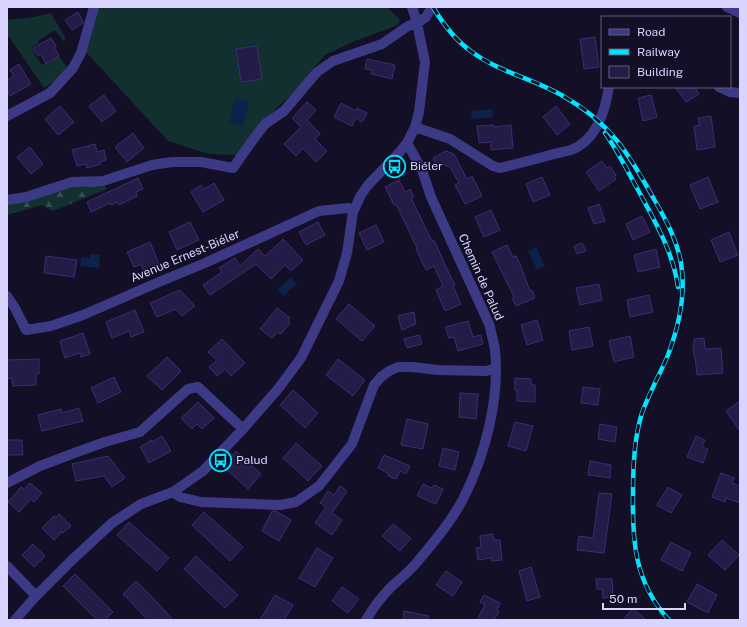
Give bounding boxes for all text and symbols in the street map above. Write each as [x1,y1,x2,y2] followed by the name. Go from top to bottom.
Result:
[601,16,731,88] legend
[637,25,665,39] text: Road
[637,45,681,59] text: Railway
[637,65,683,79] text: Building
[381,153,407,179] bus stop icon: Biéler
[410,159,443,173] place label: Biéler
[128,227,242,285] street label: Avenue Ernest-Biéler
[456,231,506,323] street label: Chemin de Palud
[208,447,234,473] bus stop icon: Palud
[236,453,268,467] place label: Palud
[603,585,685,611] scale bar
[609,592,637,606] text: 50 m

